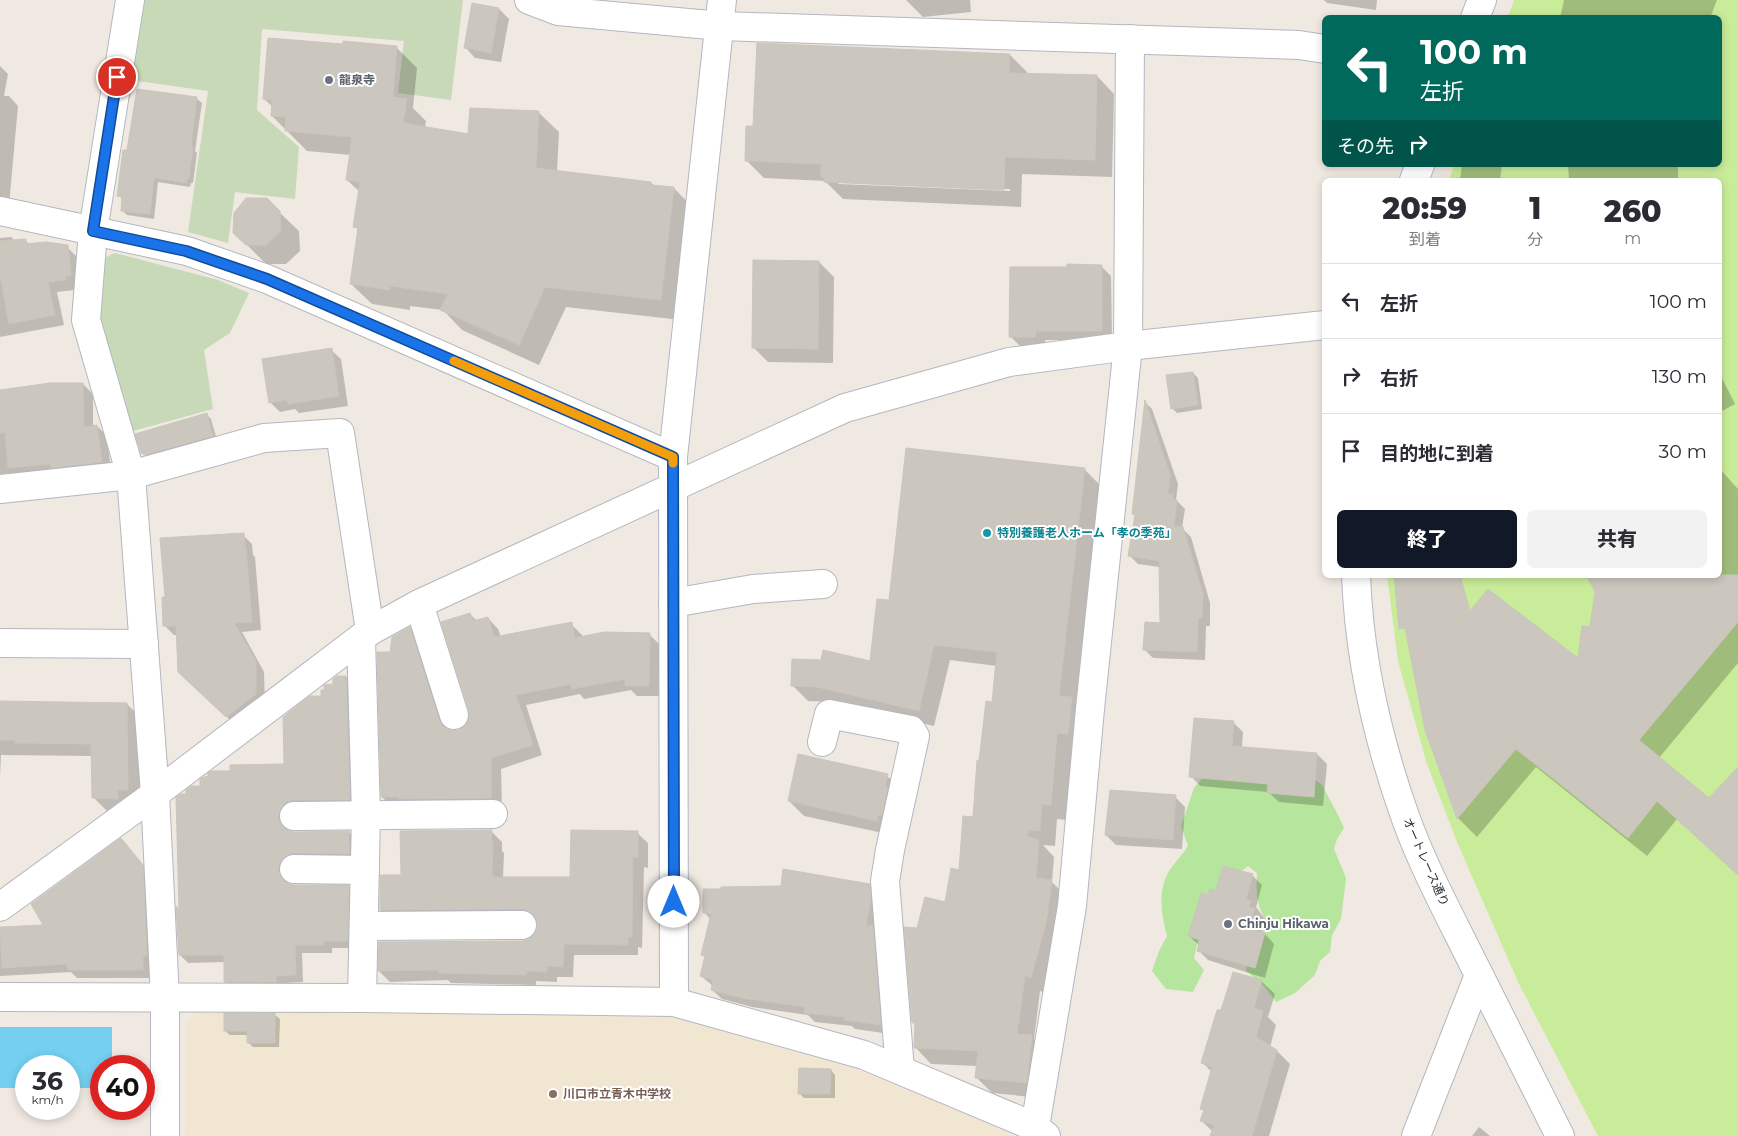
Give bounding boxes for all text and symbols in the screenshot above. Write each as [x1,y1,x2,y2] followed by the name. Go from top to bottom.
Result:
[1420,30,1528,73] text: 100 m
[1337,35,1402,100] icon: left
[96,56,138,98] pin
[103,63,131,91] icon: arrive
[339,72,375,87] place label: 龍泉寺
[323,74,335,86] marker: 龍泉寺
[1420,78,1464,105] text: 左折
[1404,130,1432,158] icon: right
[1337,135,1394,158] text: その先
[1382,190,1467,227] text: 20:59
[1529,190,1541,227] text: 1
[1604,193,1662,230] text: 260
[1624,229,1641,248] text: m
[1409,230,1441,249] text: 到着
[1527,230,1543,249] text: 分
[1337,287,1365,315] icon: left
[1650,290,1707,313] text: 100 m
[1380,292,1418,315] text: 左折
[1337,362,1365,390] icon: right
[1652,365,1707,388] text: 130 m
[1380,367,1418,390] text: 右折
[1337,437,1365,465] icon: arrive
[1659,440,1707,463] text: 30 m
[1380,442,1494,465] text: 目的地に到着
[1337,510,1517,568] button: 終了
[1527,510,1707,568] button: 共有
[997,525,1177,540] place label: 特別養護老人ホーム「孝の季苑」
[981,527,993,539] marker: 特別養護老人ホーム「孝の季苑」
[1400,815,1453,908] street label: オートレース通り
[647,875,699,927] position arrow
[1238,916,1329,931] place label: Chinju Hikawa
[1222,918,1234,930] marker: Chinju Hikawa
[90,1055,155,1120] speed limit sign: 40
[32,1066,63,1096] text: 36
[563,1086,671,1101] place label: 川口市立青木中学校
[547,1088,559,1100] marker: 川口市立青木中学校
[31,1092,64,1107] text: km/h

